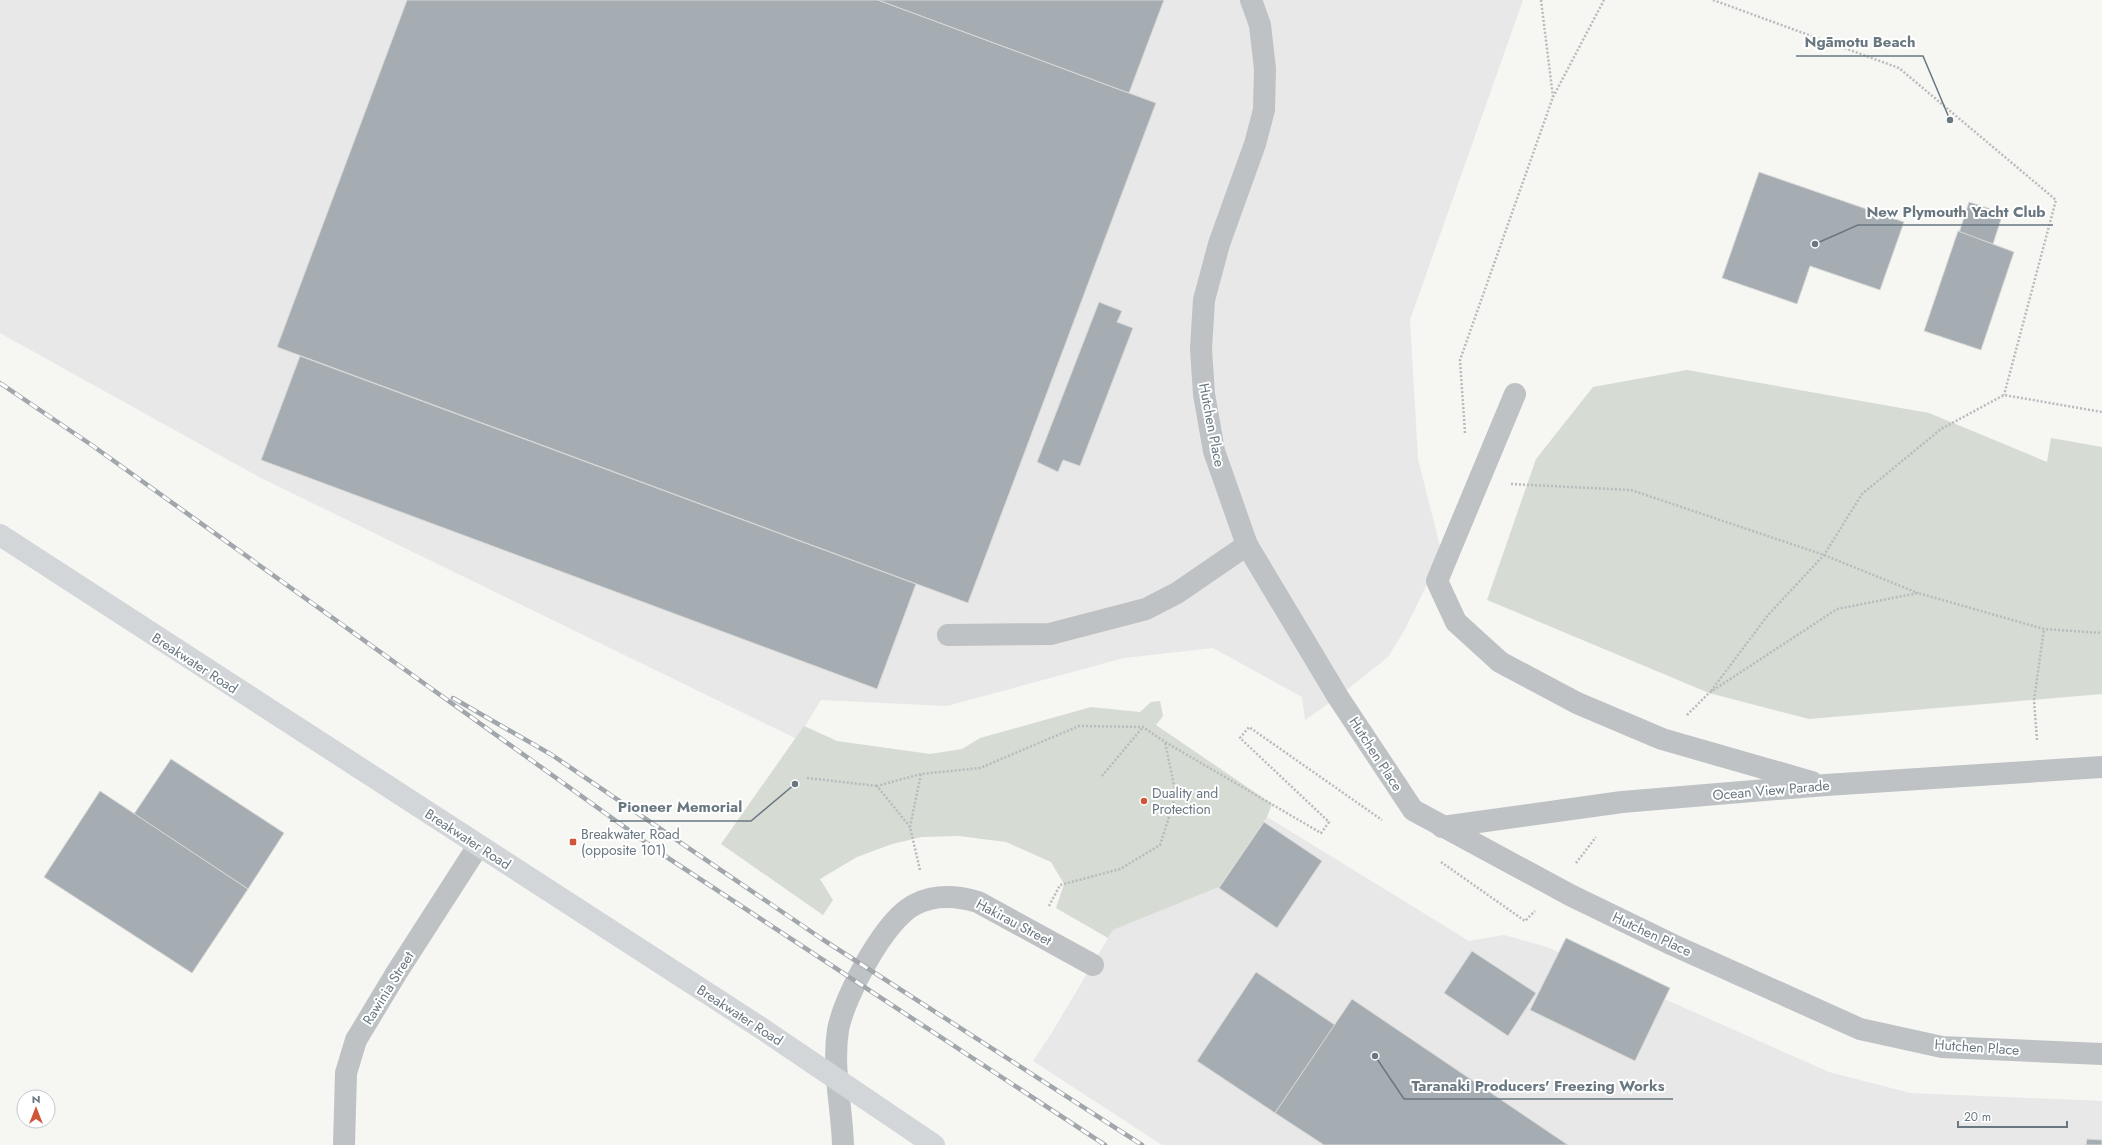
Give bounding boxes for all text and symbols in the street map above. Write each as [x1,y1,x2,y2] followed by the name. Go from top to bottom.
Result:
[1796,29,1923,56] callout: Ngāmotu Beach
[1805,31,1915,53] text: Ngāmotu Beach
[1858,198,2053,225] callout: New Plymouth Yacht Club
[1866,201,2046,223] text: New Plymouth Yacht Club
[1194,381,1230,469] street label: Hutchen Place
[148,628,242,698] street label: Breakwater Road
[1344,713,1408,795] street label: Hutchen Place
[1712,775,1830,805] street label: Ocean View Parade
[1152,783,1218,819] place label: Duality and Protection
[610,794,751,821] callout: Pioneer Memorial
[618,796,742,818] text: Pioneer Memorial
[1139,796,1149,806] marker: Duality and Protection
[421,804,515,874] street label: Breakwater Road
[581,824,680,860] place label: Breakwater Road (opposite 101)
[568,837,578,847] marker: Breakwater Road (opposite 101)
[973,894,1056,951] street label: Hakirau Street
[1609,907,1695,961] street label: Hutchen Place
[358,947,419,1028] street label: Rawinia Street
[693,980,787,1050] street label: Breakwater Road
[1934,1034,2020,1060] street label: Hutchen Place
[1404,1072,1673,1099] callout: Taranaki Producers' Freezing Works
[1411,1075,1665,1097] text: Taranaki Producers' Freezing Works
[16,1089,56,1129] north arrow
[32,1091,40,1107] text: N
[1958,1103,2067,1129] scale bar
[1964,1108,1991,1126] text: 20 m

